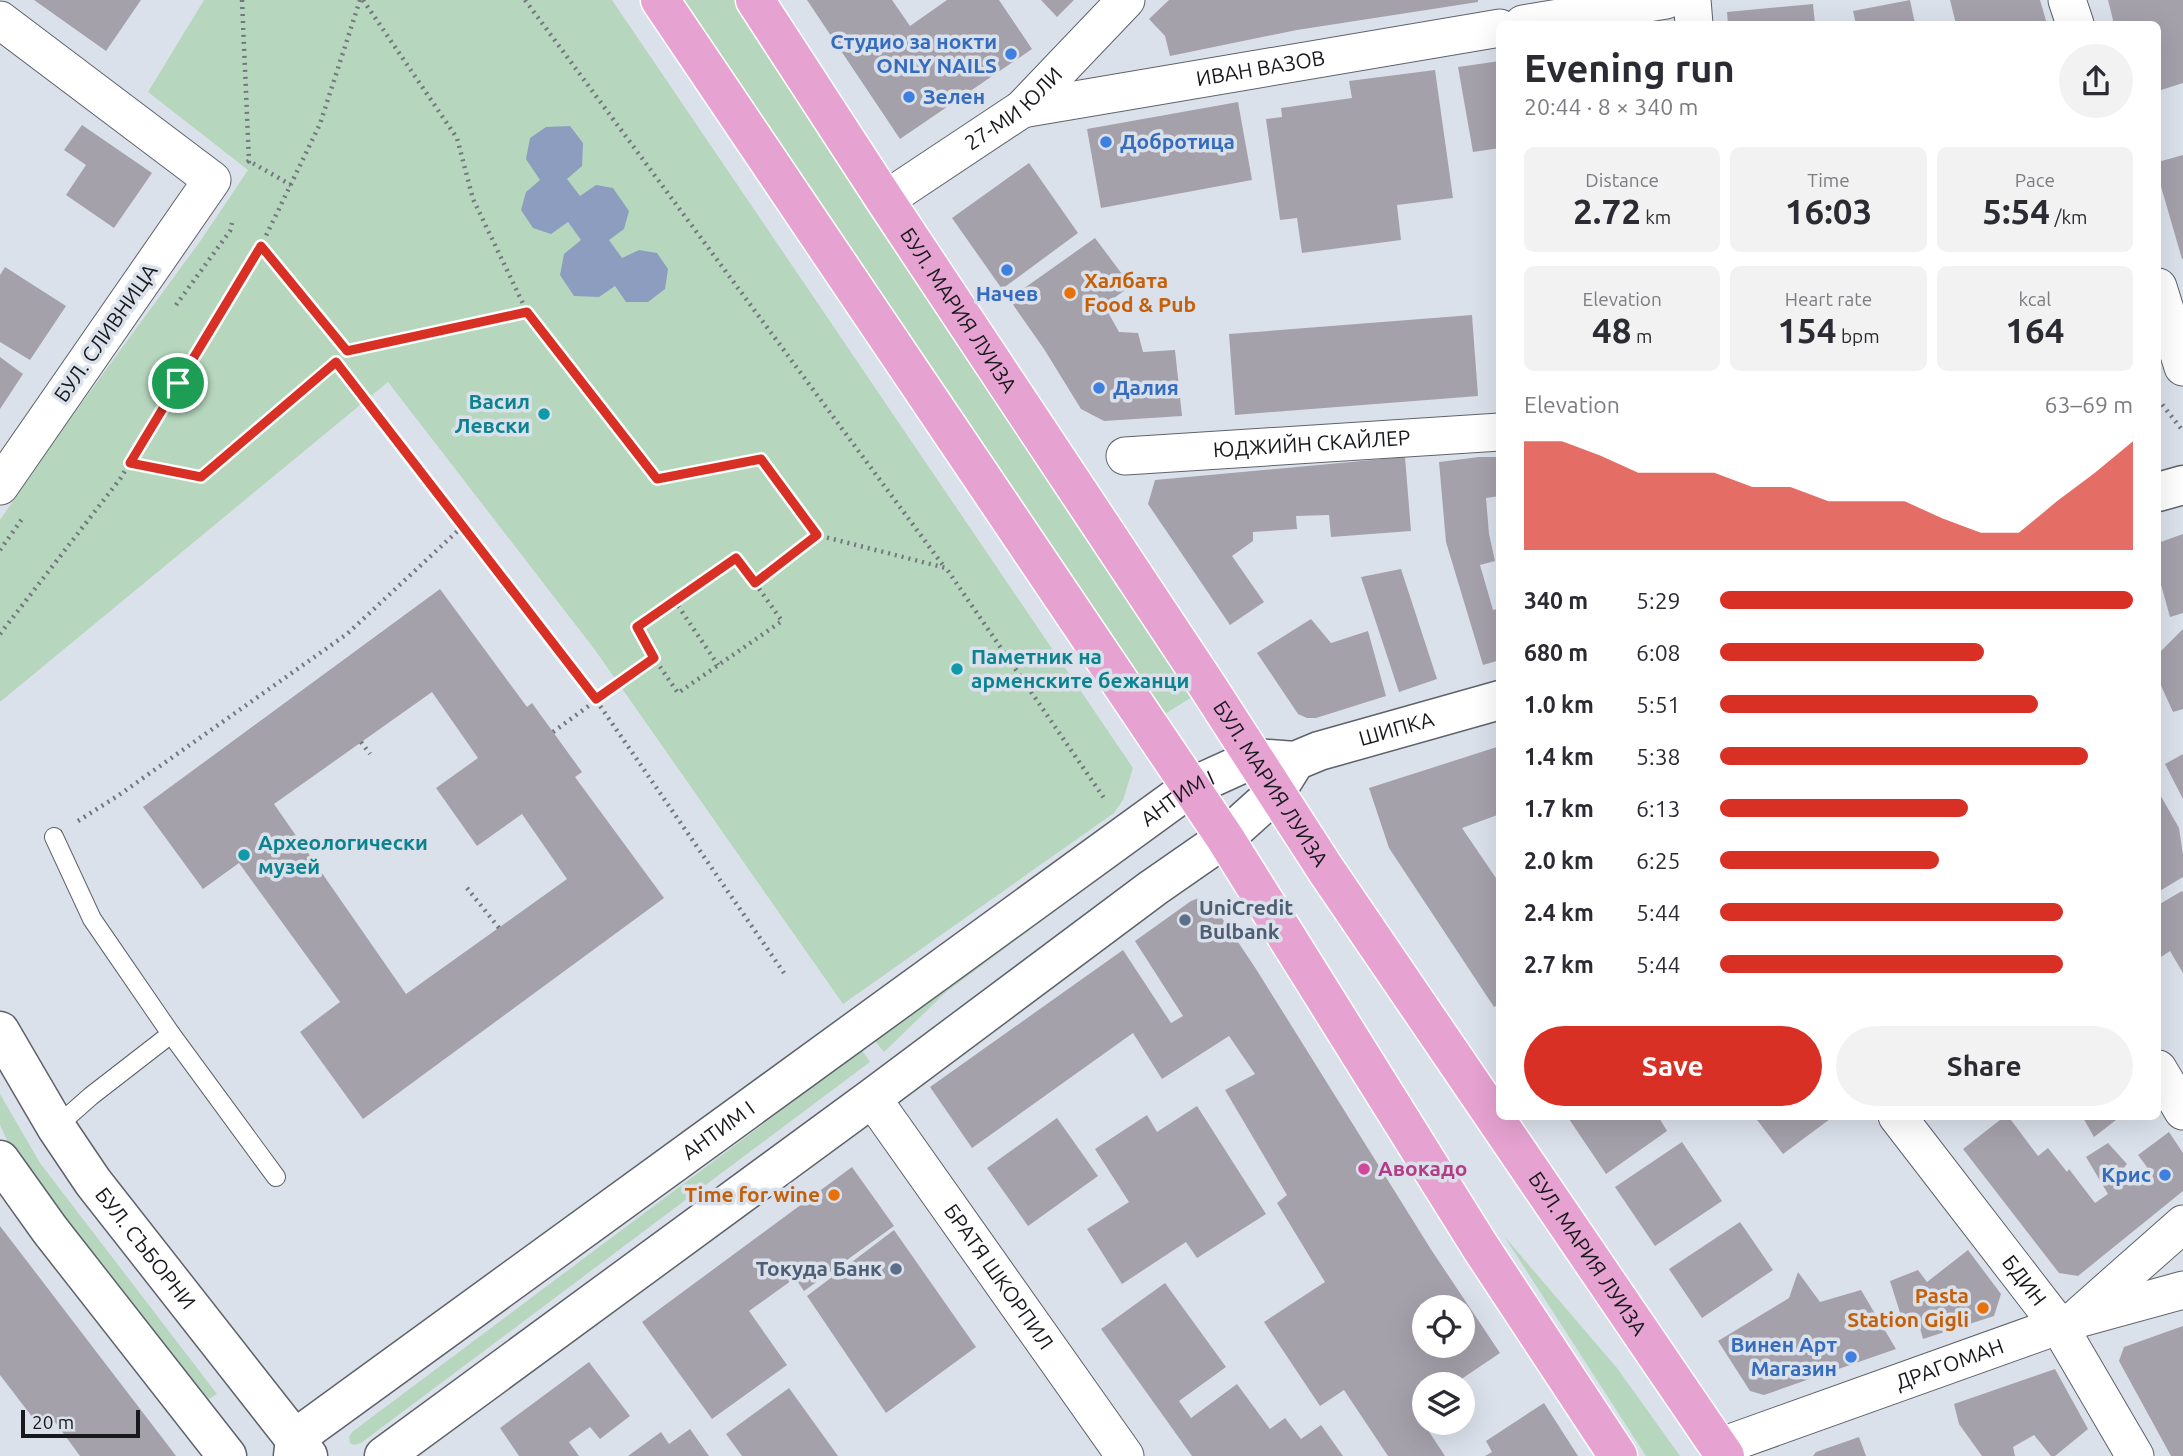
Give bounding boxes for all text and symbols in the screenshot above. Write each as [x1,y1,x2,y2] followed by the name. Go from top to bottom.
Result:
[830,29,997,77] place label: Студио за нокти ONLY NAILS
[2059,44,2133,118] button: share
[1194,45,1327,90] street label: ИВАН ВАЗОВ
[1003,46,1019,62] marker: Студио за нокти ONLY NAILS
[1524,47,1735,89] text: Evening run
[960,62,1066,155] street label: 27-МИ ЮЛИ
[923,84,985,108] place label: Зелен
[901,89,917,105] marker: Зелен
[1524,94,1698,119] text: 20:44 · 8 × 340 m
[1120,129,1235,153] place label: Добротица
[1098,134,1114,150] marker: Добротица
[1585,169,1659,191] text: Distance
[1807,169,1850,191] text: Time
[2015,169,2055,191] text: Pace
[1573,191,1641,231] text: 2.72
[1785,191,1872,231] text: 16:03
[1982,191,2050,231] text: 5:54
[1641,206,1671,228] text: km
[2050,206,2087,228] text: /km
[896,223,1022,397] street label: БУЛ. МАРИЯ ЛУИЗА
[49,259,162,406] street label: БУЛ. СЛИВНИЦА
[999,262,1015,278] marker: Начев
[1084,268,1196,316] place label: Халбата Food & Pub
[976,281,1038,305] place label: Начев
[1062,285,1078,301] marker: Халбата Food & Pub
[1583,288,1662,310] text: Elevation
[1785,288,1872,310] text: Heart rate
[2018,288,2051,310] text: kcal
[1592,310,1632,350] text: 48
[1777,310,1837,350] text: 154
[2005,310,2064,350] text: 164
[1632,325,1652,347] text: m
[1837,325,1880,347] text: bpm
[148,353,208,413] pin
[159,364,197,402] icon: arrive
[1113,375,1179,399] place label: Далия
[1091,380,1107,396] marker: Далия
[454,389,530,437] place label: Васил Левски
[1524,392,1620,417] text: Elevation
[2045,392,2133,417] text: 63–69 m
[536,406,552,422] marker: Васил Левски
[1212,425,1411,461] street label: ЮДЖИЙН СКАЙЛЕР
[1524,588,1588,613] text: 340 m
[1636,588,1681,613] text: 5:29
[1524,640,1588,665] text: 680 m
[1636,640,1681,665] text: 6:08
[971,644,1189,692] place label: Паметник на арменските бежанци
[949,661,965,677] marker: Паметник на арменските бежанци
[1524,692,1594,717] text: 1.0 km
[1636,692,1681,717] text: 5:51
[1209,696,1334,871] street label: БУЛ. МАРИЯ ЛУИЗА
[1356,706,1437,750] street label: ШИПКА
[1524,744,1594,769] text: 1.4 km
[1636,744,1681,769] text: 5:38
[1136,765,1218,831] street label: АНТИМ I
[1524,796,1594,821] text: 1.7 km
[1636,796,1681,821] text: 6:13
[258,830,428,878] place label: Археологически музей
[236,847,252,863] marker: Археологически музей
[1524,848,1594,873] text: 2.0 km
[1636,848,1681,873] text: 6:25
[1199,895,1293,943] place label: UniCredit Bulbank
[1524,900,1594,925] text: 2.4 km
[1636,900,1681,925] text: 5:44
[1177,912,1193,928] marker: UniCredit Bulbank
[1524,952,1594,977] text: 2.7 km
[1636,952,1681,977] text: 5:44
[1524,1026,1822,1106] button: Save
[1836,1026,2133,1106] button: Share
[677,1095,759,1164] street label: АНТИМ I
[1378,1156,1467,1180] place label: Авокадо
[1356,1161,1372,1177] marker: Авокадо
[2101,1162,2151,1186] place label: Крис
[1524,1167,1652,1340] street label: БУЛ. МАРИЯ ЛУИЗА
[2157,1167,2173,1183] marker: Крис
[91,1182,201,1313] street label: БУЛ. СЪБОРНИ
[684,1182,820,1206] place label: Time for wine
[826,1187,842,1203] marker: Time for wine
[940,1199,1059,1354] street label: БРАТЯ ШКОРПИЛ
[1998,1250,2052,1310] street label: БДИН
[756,1256,882,1280] place label: Токуда Банк
[888,1261,904,1277] marker: Токуда Банк
[1847,1283,1969,1331] place label: Pasta Station Gigli
[1412,1295,1475,1435] map controls
[1412,1295,1475,1358] button: locate
[1975,1300,1991,1316] marker: Pasta Station Gigli
[1730,1332,1837,1380] place label: Винен Арт Магазин
[1892,1333,2007,1394] street label: ДРАГОМАН
[1843,1349,1859,1365] marker: Винен Арт Магазин
[1412,1372,1475,1435] button: layers
[21,1407,140,1439] scale bar
[32,1411,74,1433] text: 20 m

